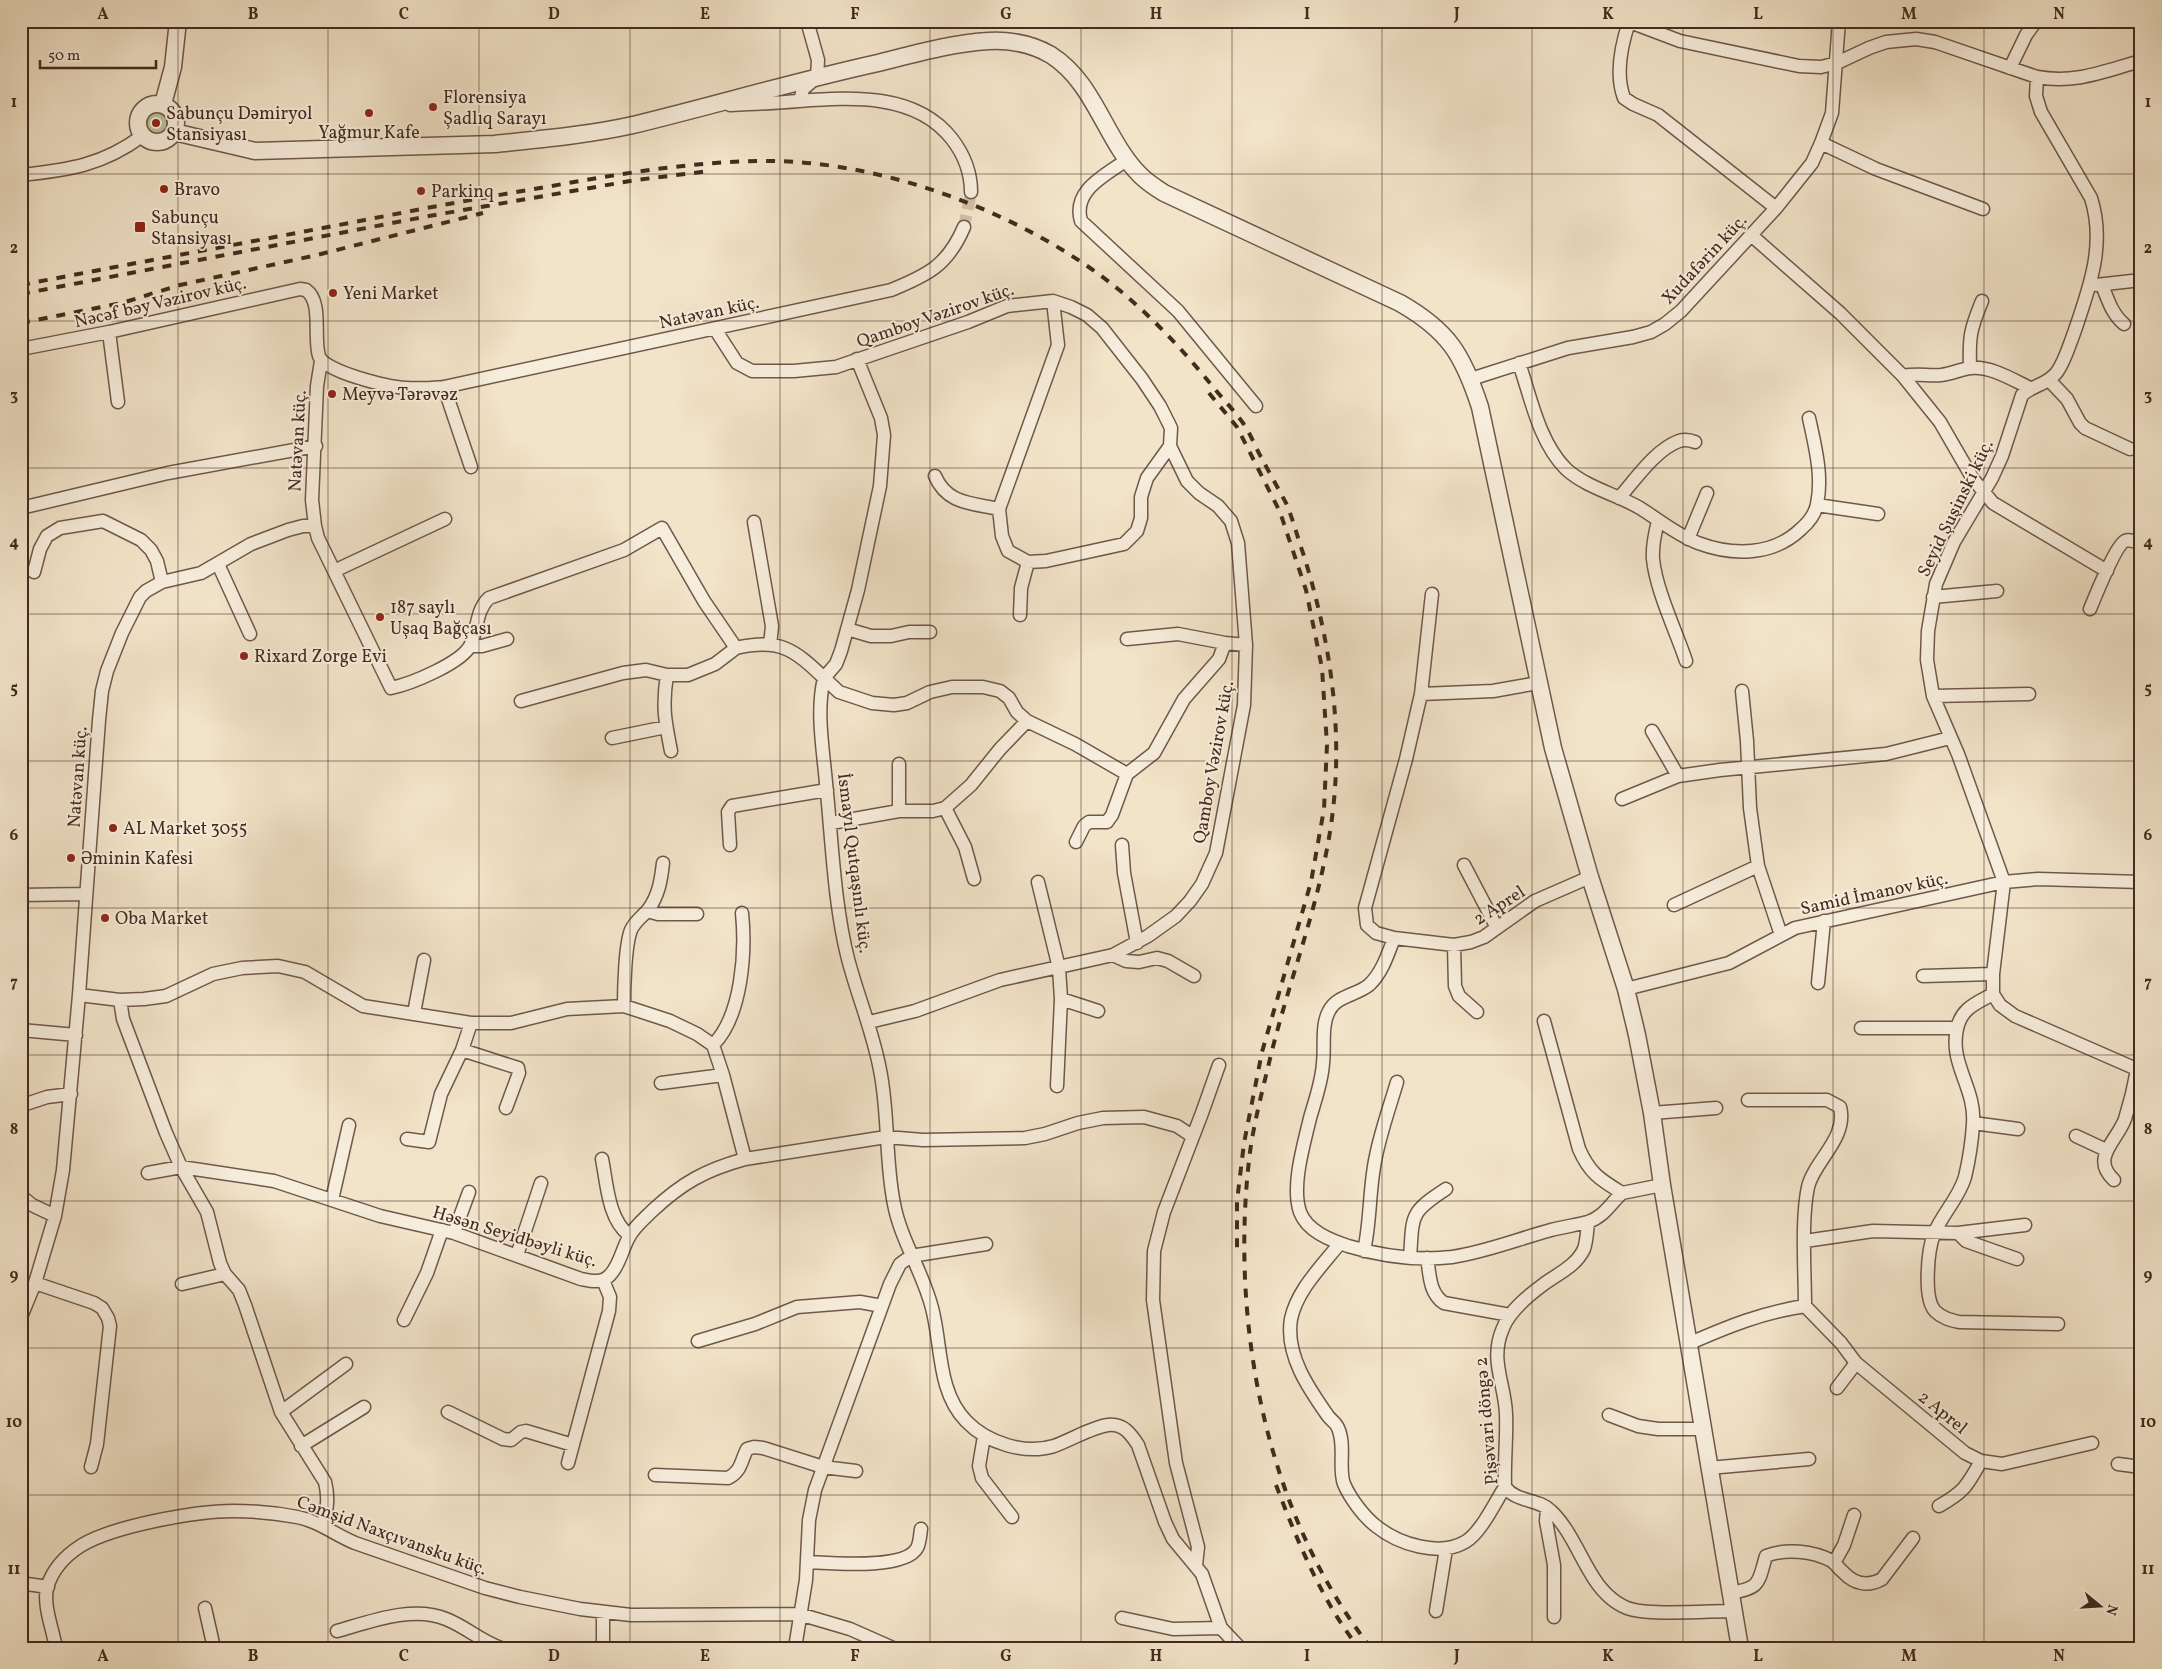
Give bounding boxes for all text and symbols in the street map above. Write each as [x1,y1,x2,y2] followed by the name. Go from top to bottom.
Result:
[97,4,109,26] text: A
[248,4,259,26] text: B
[399,4,409,26] text: C
[548,4,560,26] text: D
[700,4,710,26] text: E
[850,4,860,26] text: F
[1000,4,1012,26] text: G
[1150,4,1162,26] text: H
[1304,4,1310,26] text: I
[1453,4,1460,26] text: J
[1602,4,1614,26] text: K
[1753,4,1763,26] text: L
[1901,4,1917,26] text: M
[2053,4,2065,26] text: N
[40,38,156,70] scale bar
[48,46,80,67] text: 50 m
[443,86,546,132] place label: Florensiya Şadlıq Sarayı
[11,92,17,114] text: 1
[2145,92,2151,114] text: 1
[427,101,439,113] marker: Florensiya Şadlıq Sarayı
[166,102,312,148] place label: Sabunçu Dəmiryol Stansiyası
[363,107,375,119] marker: Yağmur Kafe
[150,117,162,129] marker: Sabunçu Dəmiryol Stansiyası
[318,121,420,146] place label: Yağmur Kafe
[174,178,220,203] place label: Bravo
[431,180,494,205] place label: Parkinq
[158,183,170,195] marker: Bravo
[415,185,427,197] marker: Parkinq
[151,206,232,252] place label: Sabunçu Stansiyası
[1657,209,1754,311] street label: Xudafərin küç.
[133,220,147,234] marker: Sabunçu Stansiyası
[10,238,18,260] text: 2
[2144,238,2152,260] text: 2
[72,272,249,335] street label: Nəcəf bəy Vəzirov küç.
[853,278,1018,355] street label: Qamboy Vəzirov küç.
[343,282,439,307] place label: Yeni Market
[327,287,339,299] marker: Yeni Market
[657,291,762,336] street label: Natəvan küç.
[342,383,458,408] place label: Meyvə Tərəvəz
[10,385,18,407] text: 3
[2144,385,2152,407] text: 3
[326,388,338,400] marker: Meyvə Tərəvəz
[283,390,314,492] street label: Natəvan küç.
[1912,436,2000,582] street label: Seyid Şuşinski küç.
[9,532,19,554] text: 4
[2143,532,2153,554] text: 4
[390,596,492,642] place label: 187 saylı Uşaq Bağçası
[374,611,386,623] marker: 187 saylı Uşaq Bağçası
[254,645,387,670] place label: Rixard Zorge Evi
[238,650,250,662] marker: Rixard Zorge Evi
[10,678,18,700] text: 5
[2144,678,2152,700] text: 5
[1188,679,1241,846] street label: Qamboy Vəzirov küç.
[62,726,95,829] street label: Natəvan küç.
[830,772,877,955] street label: İsmayıl Qutqaşınlı küç.
[123,817,247,842] place label: AL Market 3055
[107,822,119,834] marker: AL Market 3055
[10,825,19,847] text: 6
[2144,825,2153,847] text: 6
[81,847,193,872] place label: Əminin Kafesi
[65,852,77,864] marker: Əminin Kafesi
[1798,867,1950,922] street label: Samid İmanov küç.
[1469,880,1531,932] street label: 2 Aprel
[115,907,208,932] place label: Oba Market
[99,912,111,924] marker: Oba Market
[10,972,18,994] text: 7
[2144,972,2152,994] text: 7
[10,1119,18,1141] text: 8
[2144,1119,2152,1141] text: 8
[429,1201,600,1274] street label: Həsən Seyidbəyli küç.
[10,1265,19,1287] text: 9
[2144,1265,2153,1287] text: 9
[1469,1356,1506,1486] street label: Pişəvari döngə 2
[1912,1386,1972,1441] street label: 2 Aprel
[6,1412,22,1434] text: 10
[2140,1412,2156,1434] text: 10
[293,1490,490,1582] street label: Cəmşid Naxçıvansku küç.
[8,1559,20,1581] text: 11
[2142,1559,2154,1581] text: 11
[2074,1582,2124,1632] north arrow
[2100,1602,2122,1617] text: N
[97,1646,109,1668] text: A
[248,1646,259,1668] text: B
[399,1646,409,1668] text: C
[548,1646,560,1668] text: D
[700,1646,710,1668] text: E
[850,1646,860,1668] text: F
[1000,1646,1012,1668] text: G
[1150,1646,1162,1668] text: H
[1304,1646,1310,1668] text: I
[1453,1646,1460,1668] text: J
[1602,1646,1614,1668] text: K
[1753,1646,1763,1668] text: L
[1901,1646,1917,1668] text: M
[2053,1646,2065,1668] text: N

